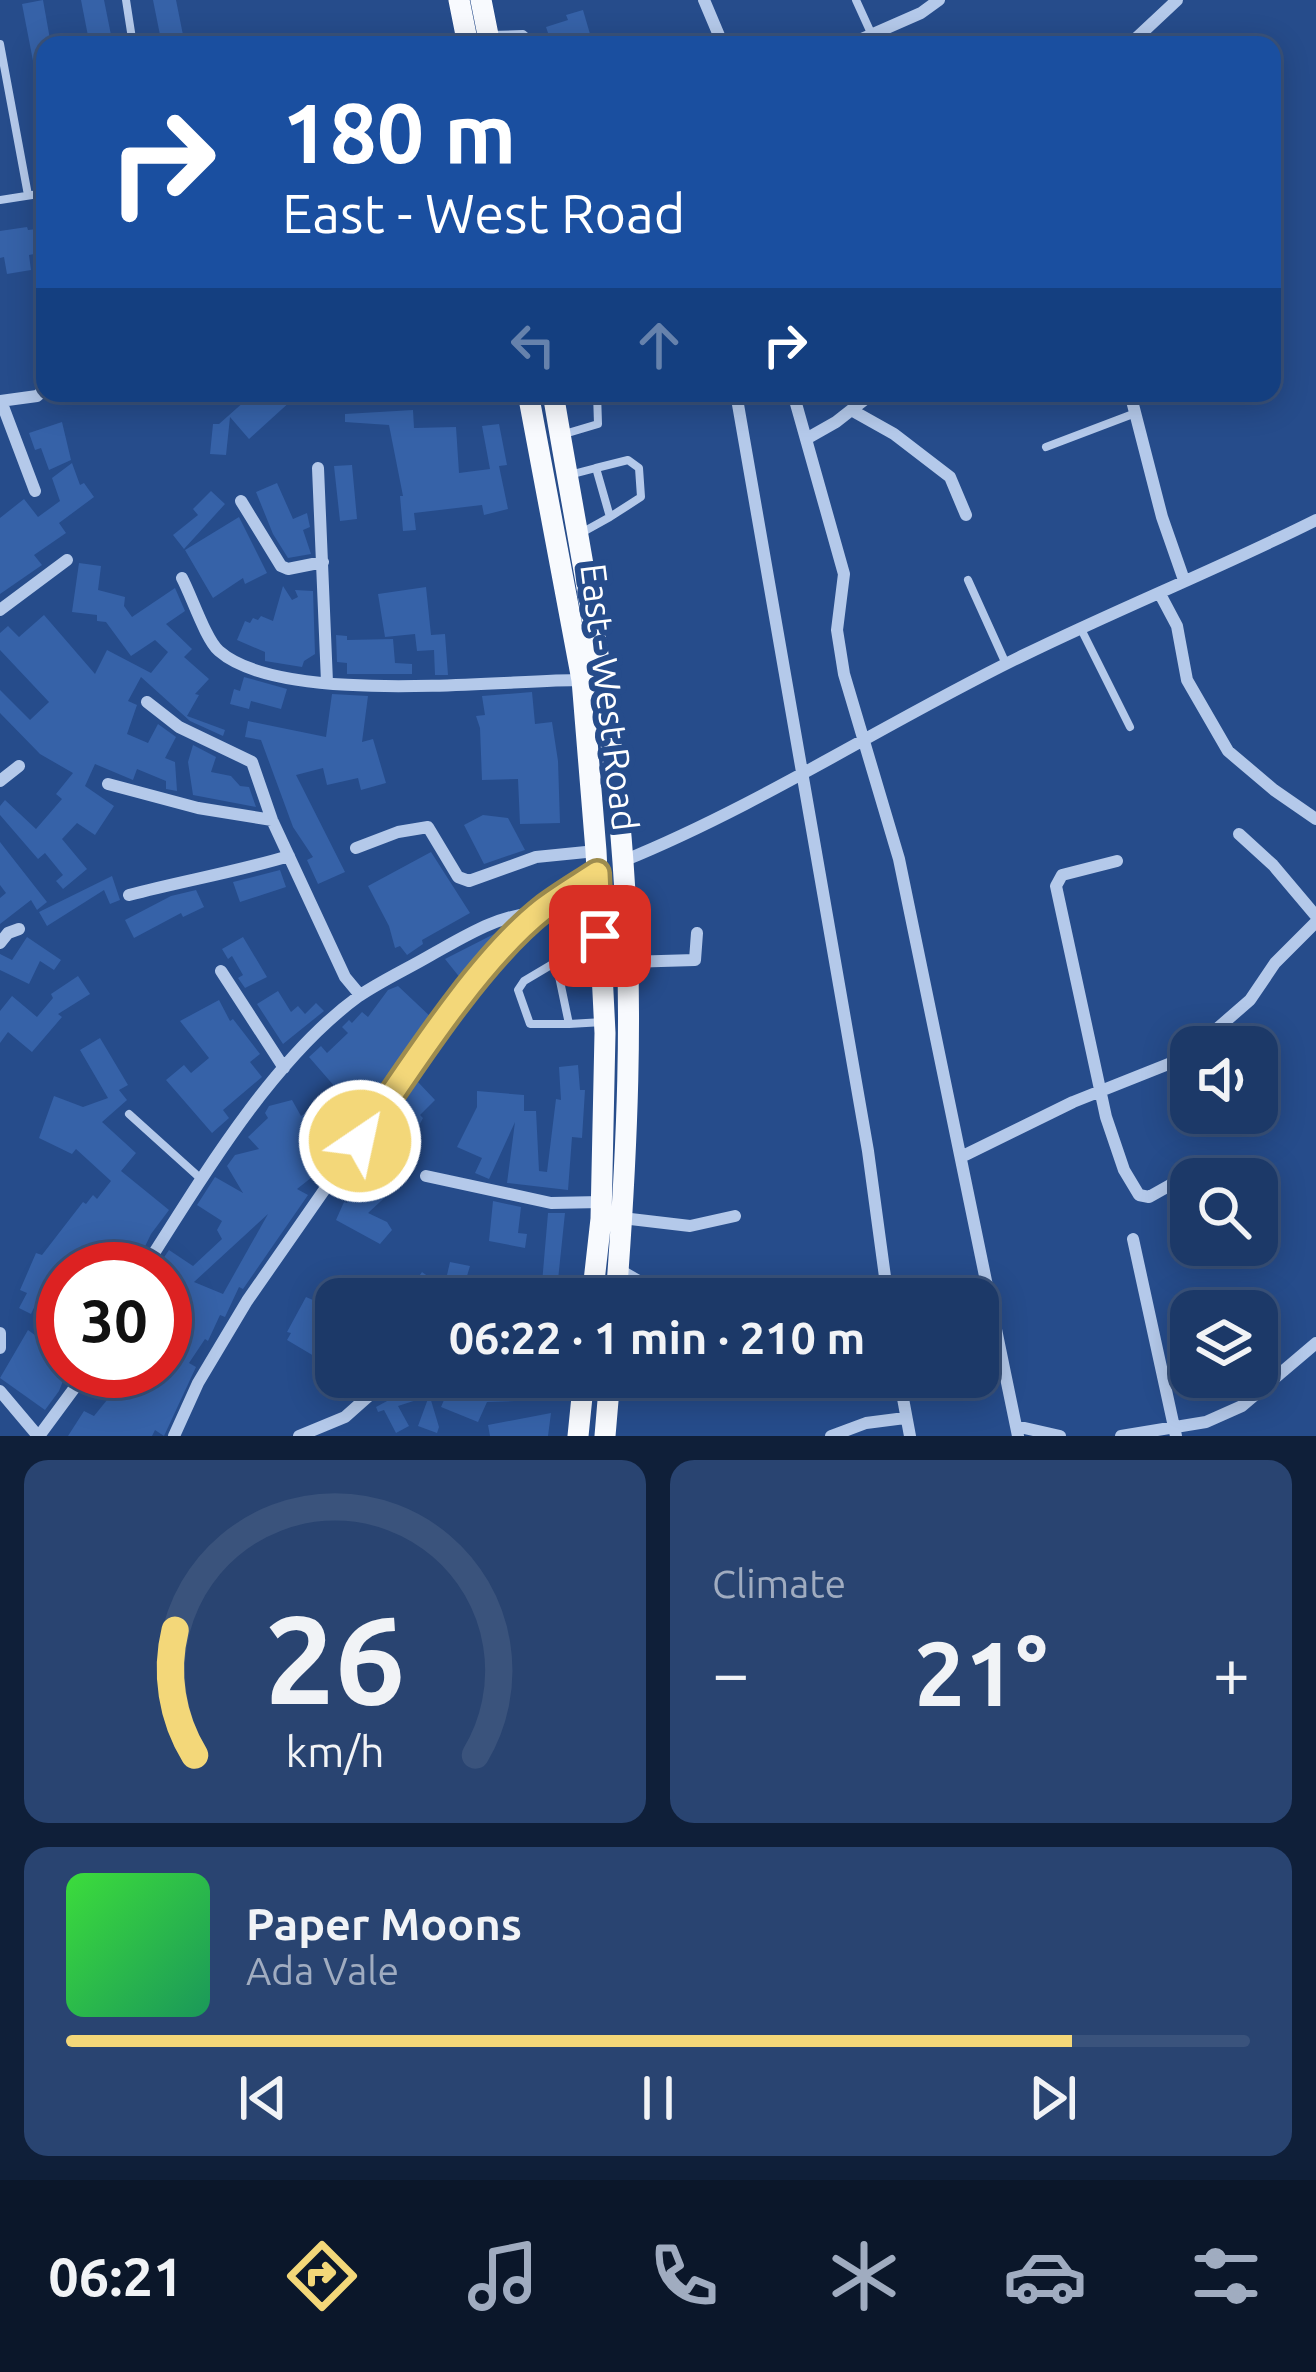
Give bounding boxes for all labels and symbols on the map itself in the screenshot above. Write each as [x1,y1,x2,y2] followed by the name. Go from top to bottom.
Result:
[573,561,647,833] street label: East - West Road
[549,885,651,987] pin
[297,1078,423,1204] position arrow
[36,1242,192,1398] speed limit sign: 30

